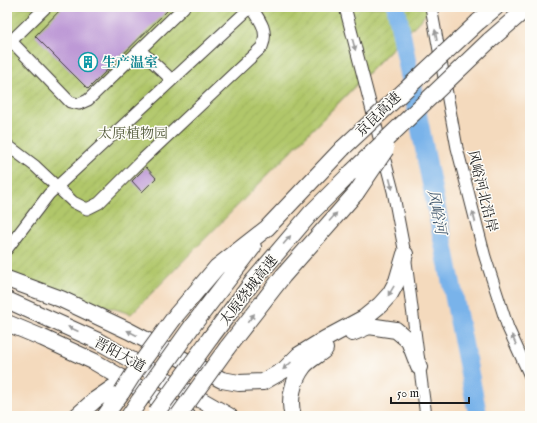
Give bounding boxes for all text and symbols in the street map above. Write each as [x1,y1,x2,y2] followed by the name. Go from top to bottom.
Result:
[433,28,439,41] one-way arrow
[352,39,358,51] one-way arrow
[77,51,99,73] building icon: 生产温室
[102,54,158,72] place label: 生产温室
[352,89,405,141] street label: 京昆高速
[98,125,168,143] park label: 太原植物园
[463,148,501,234] street label: 风峪河北沿岸
[388,178,394,190] one-way arrow
[423,188,451,239] water label: 风峪河
[471,210,477,223] one-way arrow
[329,212,338,222] one-way arrow
[283,235,292,246] one-way arrow
[216,252,282,329] street label: 太原绕城高速
[388,285,395,297] one-way arrow
[247,312,256,323] one-way arrow
[67,326,78,332] one-way arrow
[126,330,138,336] one-way arrow
[91,333,148,376] street label: 晋阳大道
[511,335,517,346] one-way arrow
[282,362,292,371] one-way arrow
[391,379,469,405] scale bar
[397,386,419,401] text: 50 m

